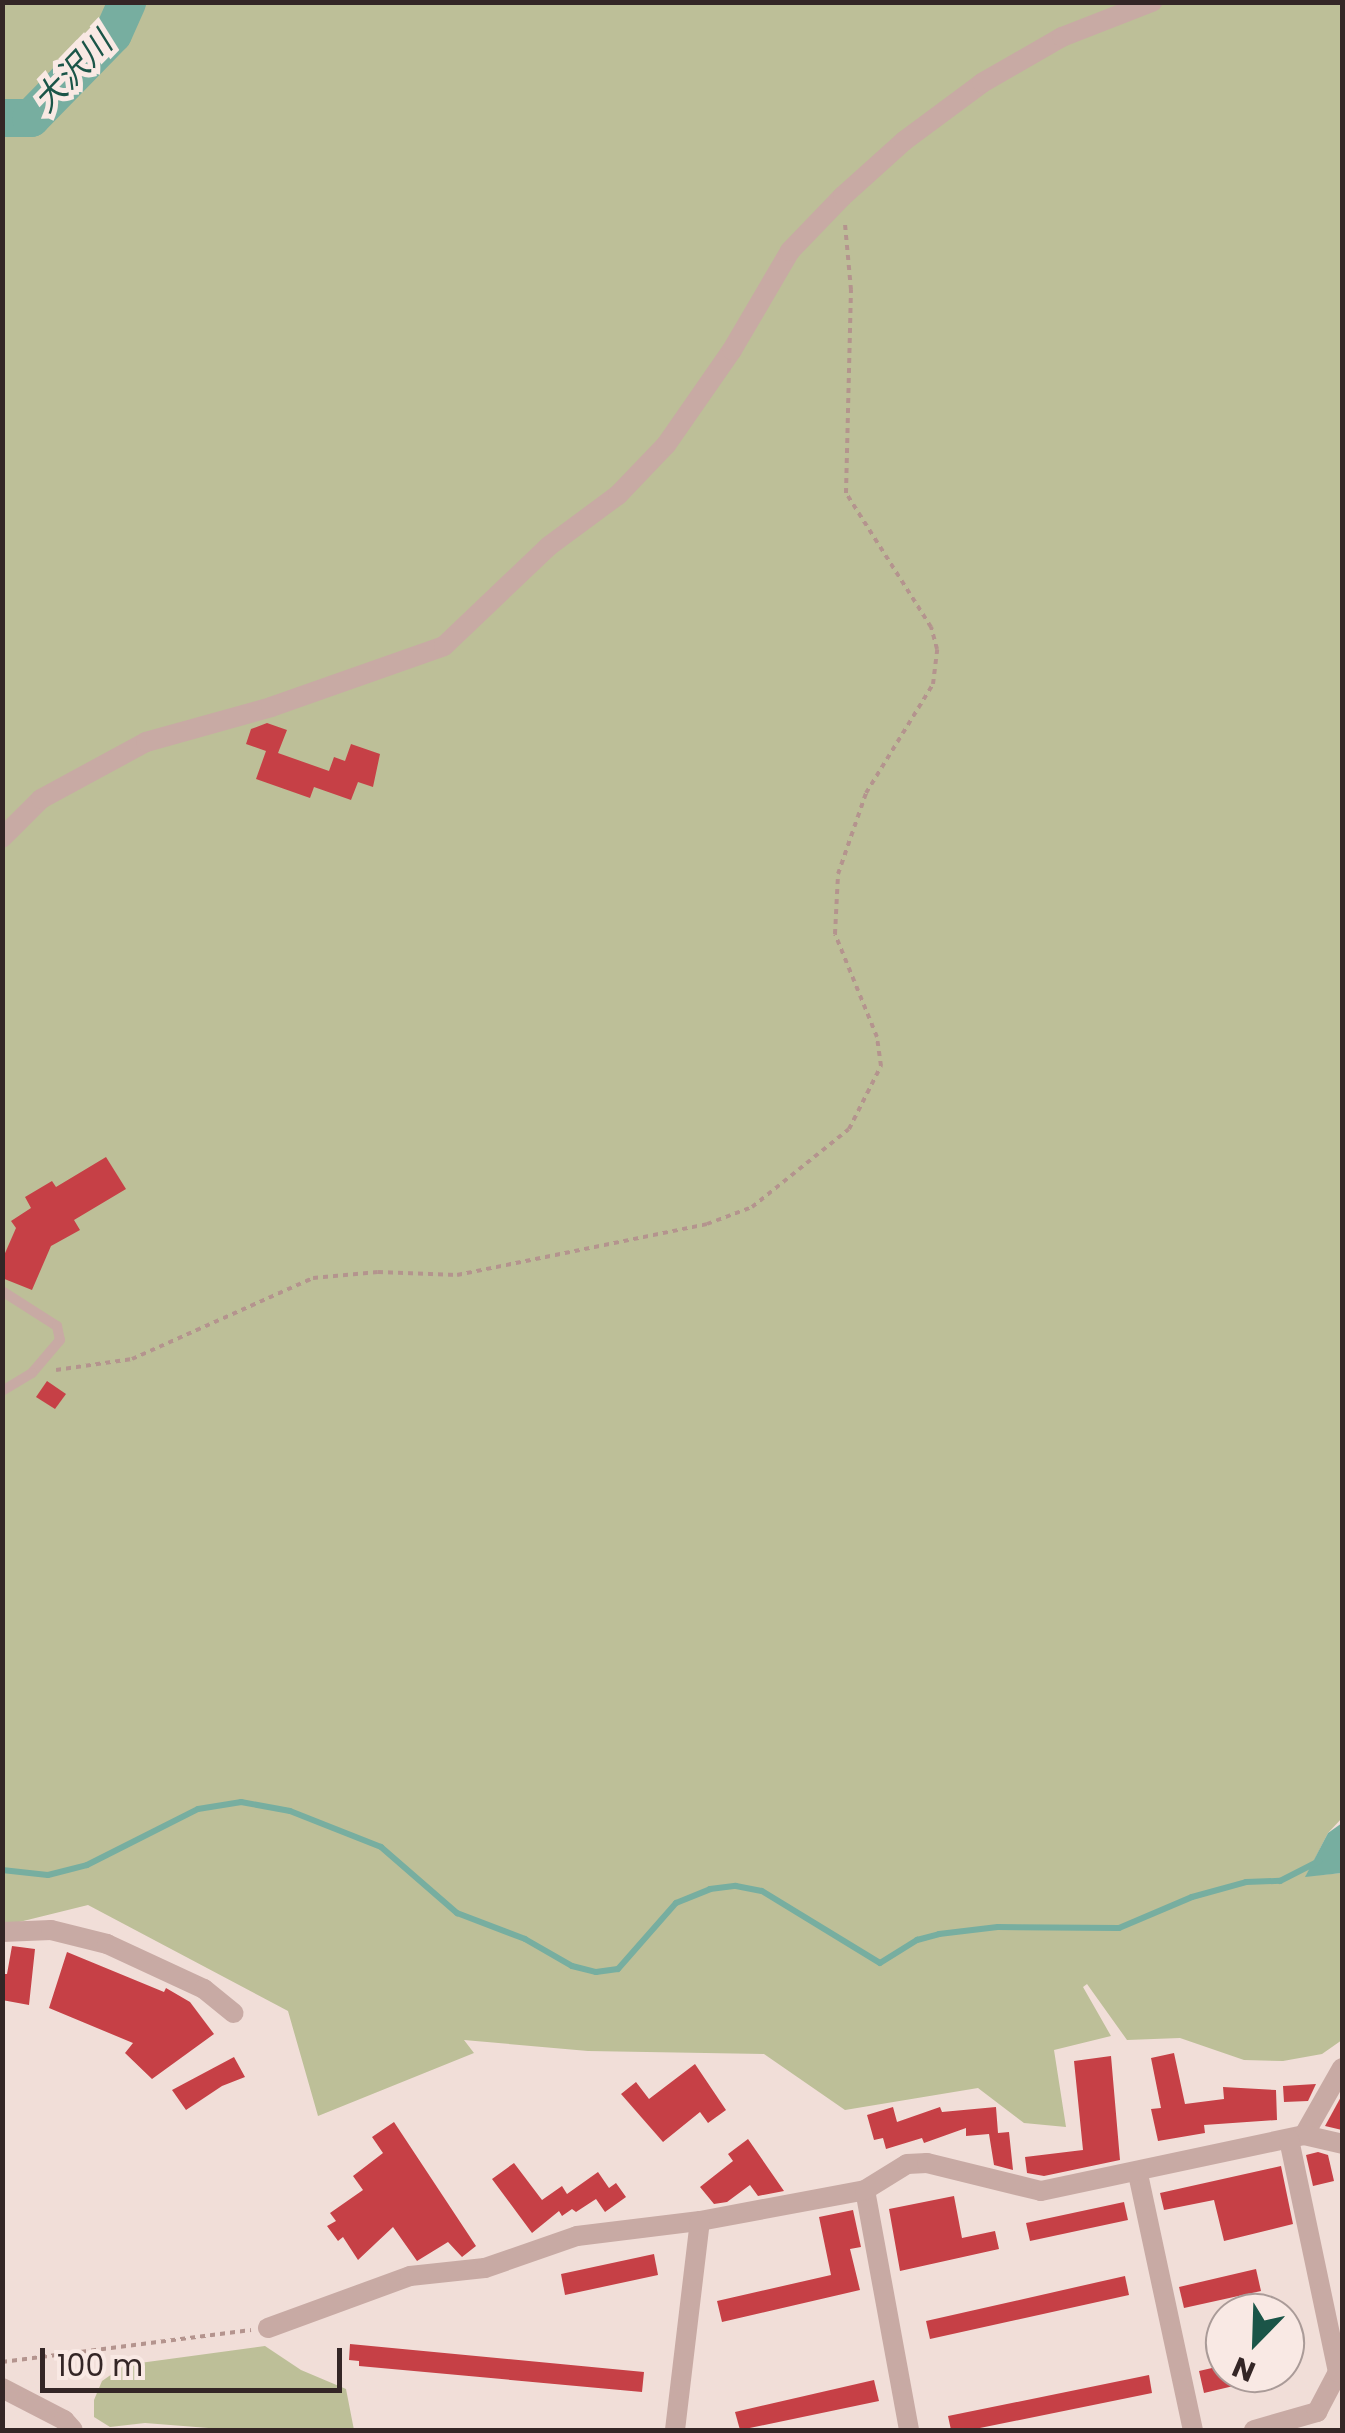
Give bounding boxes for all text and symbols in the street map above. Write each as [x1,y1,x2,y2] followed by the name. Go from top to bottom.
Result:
[26,24,120,120] water label: 大沢川
[1205,2293,1305,2393] north arrow
[45,2328,348,2390] scale bar
[57,2344,143,2387] text: 100 m
[1227,2347,1261,2391] text: N

